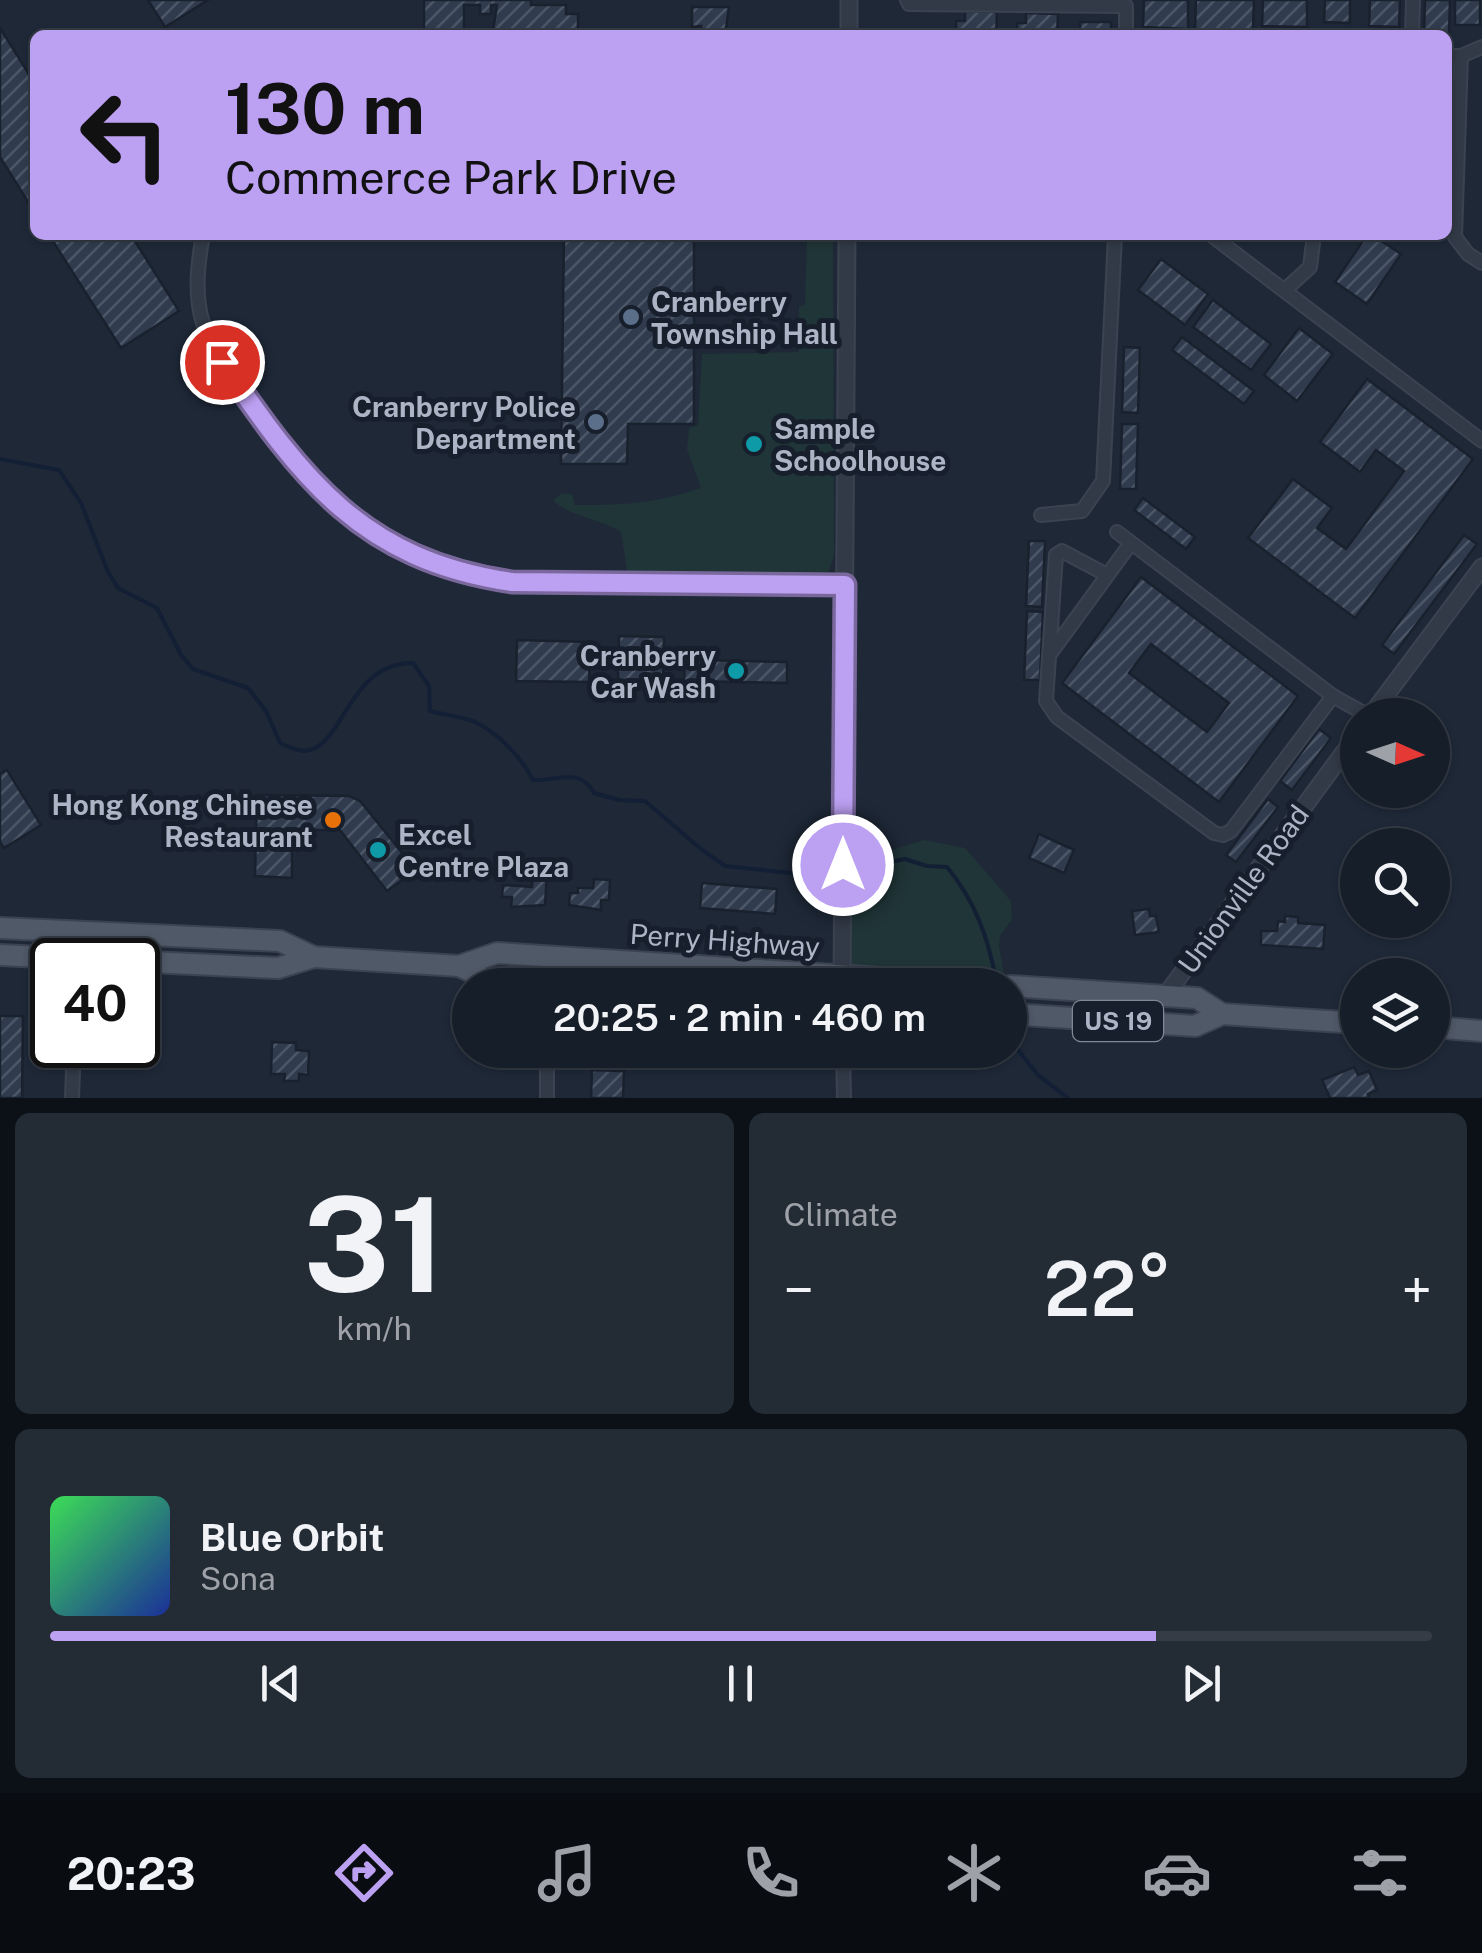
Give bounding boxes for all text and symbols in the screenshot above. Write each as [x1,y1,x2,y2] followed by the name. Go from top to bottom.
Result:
[225,67,425,150] text: 130 m
[60,70,190,200] icon: left
[225,151,677,204] text: Commerce Park Drive
[651,285,838,350] place label: Cranberry Township Hall
[620,306,642,328] marker: Cranberry Township Hall
[180,320,265,405] pin
[195,335,250,390] icon: arrive
[352,390,576,455] place label: Cranberry Police Department
[585,411,607,433] marker: Cranberry Police Department
[774,412,947,477] place label: Sample Schoolhouse
[743,433,765,455] marker: Sample Schoolhouse
[580,639,716,704] place label: Cranberry Car Wash
[725,660,747,682] marker: Cranberry Car Wash
[1340,698,1450,808] north arrow
[1340,698,1450,1068] map controls
[52,788,313,853] place label: Hong Kong Chinese Restaurant
[1171,798,1315,980] street label: Unionville Road
[322,809,344,831] marker: Hong Kong Chinese Restaurant
[791,813,895,917] position arrow
[398,818,569,883] place label: Excel Centre Plaza
[1340,828,1450,938] button: search
[367,839,389,861] marker: Excel Centre Plaza
[629,917,821,963] street label: Perry Highway
[30,938,160,1068] speed limit sign: 40
[1340,958,1450,1068] button: layers
[553,995,926,1040] text: 20:25 · 2 min · 460 m
[1073,1001,1163,1041] road number: US 19
[303,1169,445,1321] text: 31
[784,1196,898,1233] text: Climate
[1044,1245,1172,1333] text: 22°
[784,1258,814,1322] text: −
[1402,1258,1432,1322] text: +
[337,1310,412,1347] text: km/h
[200,1515,384,1560] text: Blue Orbit
[200,1560,276,1597] text: Sona
[253,1656,308,1711] icon: previous
[713,1656,768,1711] icon: pause
[1174,1656,1229,1711] icon: next
[329,1838,399,1908] icon: directions
[532,1838,602,1908] icon: music
[736,1838,806,1908] icon: phone
[939,1838,1009,1908] icon: climate
[1142,1838,1212,1908] icon: car
[1345,1838,1415,1908] icon: filters
[67,1847,196,1900] text: 20:23

